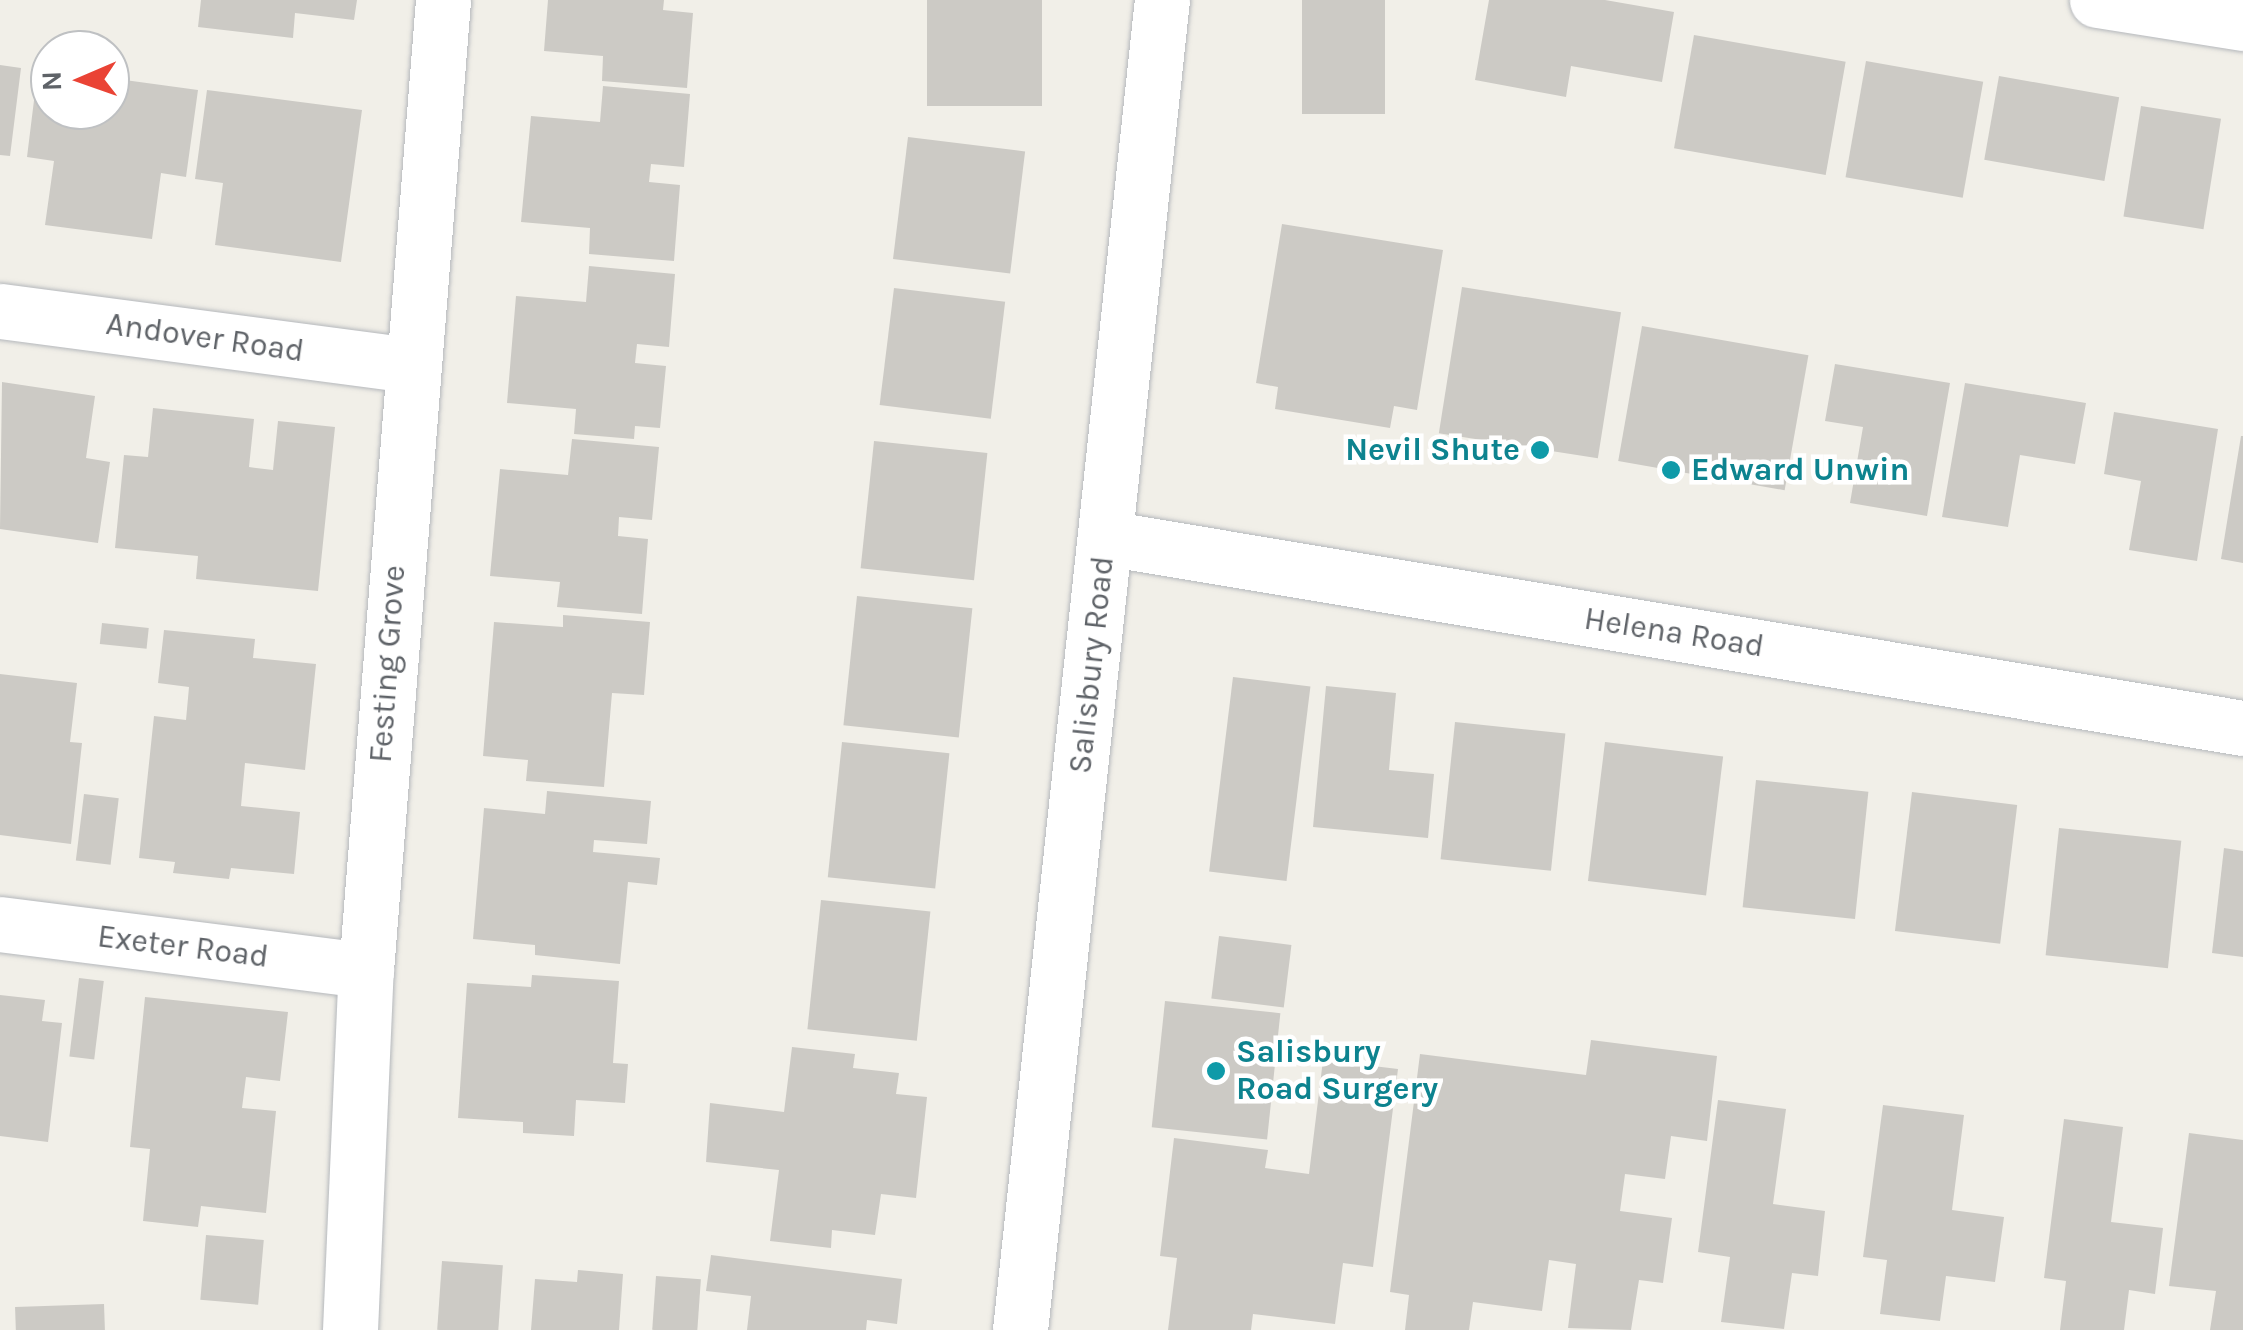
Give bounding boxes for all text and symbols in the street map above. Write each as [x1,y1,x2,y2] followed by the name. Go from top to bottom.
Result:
[30,30,130,130] north arrow
[35,70,68,92] text: N
[104,305,306,371] street label: Andover Road
[1345,431,1520,469] place label: Nevil Shute
[1529,439,1551,461] marker: Nevil Shute
[1691,451,1909,489] place label: Edward Unwin
[1660,459,1682,481] marker: Edward Unwin
[1061,554,1123,776] street label: Salisbury Road
[362,564,414,764] street label: Festing Grove
[1581,600,1767,666] street label: Helena Road
[95,917,271,977] street label: Exeter Road
[1236,1034,1438,1109] place label: Salisbury Road Surgery
[1205,1060,1227,1082] marker: Salisbury Road Surgery

